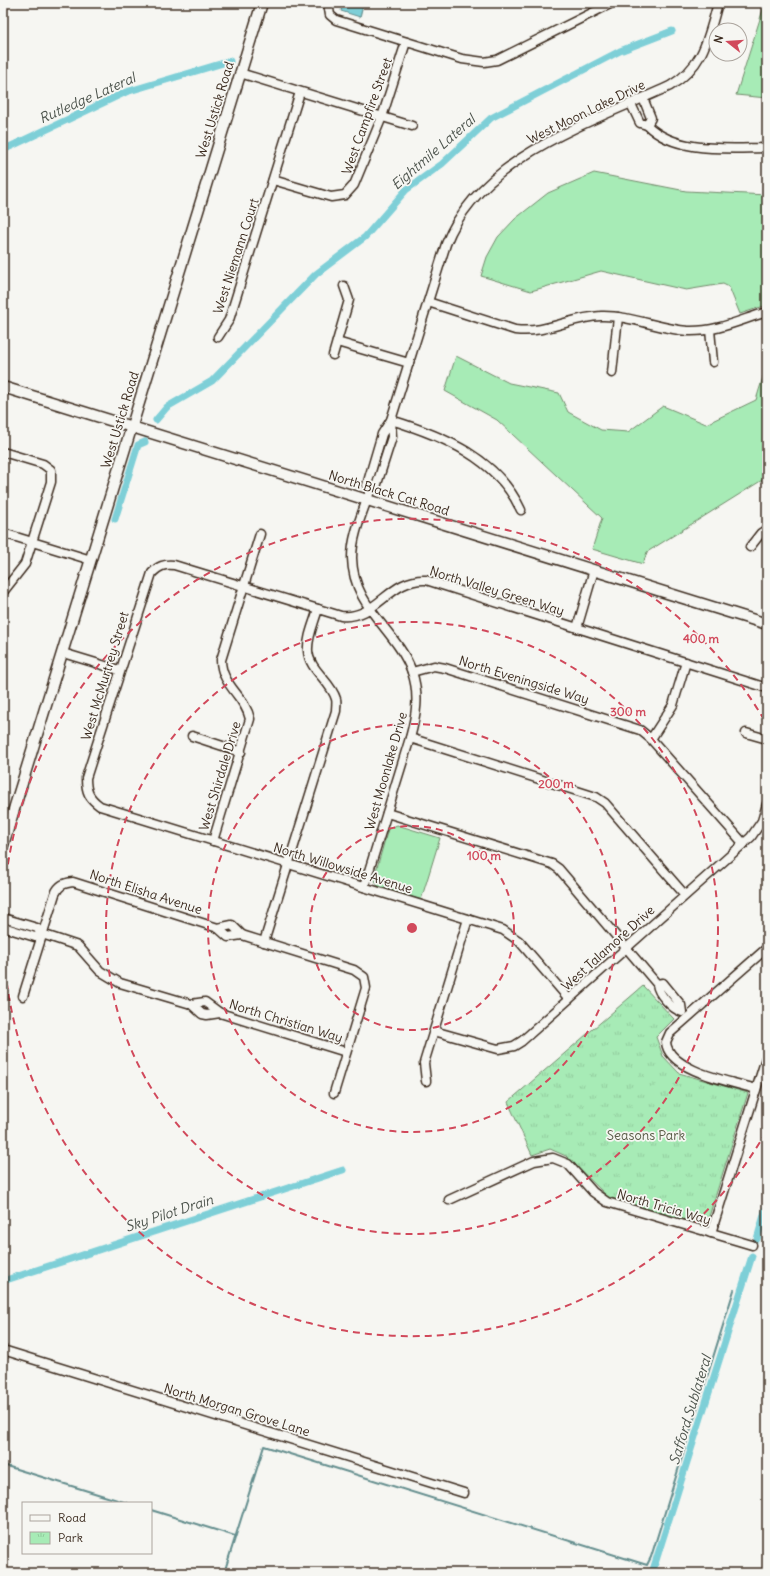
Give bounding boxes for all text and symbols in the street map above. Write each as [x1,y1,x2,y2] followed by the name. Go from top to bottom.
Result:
[708,22,748,62] north arrow
[711,33,726,45] text: N
[338,55,396,177] street label: West Campfire Street
[192,59,238,161] street label: West Ustick Road
[36,68,140,127] water label: Rutledge Lateral
[524,76,648,148] street label: West Moon Lake Drive
[387,109,480,193] water label: Eightmile Lateral
[209,195,263,316] street label: West Niemann Court
[97,369,143,471] street label: West Ustick Road
[327,467,452,520] street label: North Black Cat Road
[428,562,566,620] street label: North Valley Green Way
[77,609,133,742] street label: West McMurtrey Street
[683,631,720,646] text: 400 m
[457,652,591,708] street label: North Eveningside Way
[610,704,646,719] text: 300 m
[361,710,411,832] street label: West Moonlake Drive
[195,719,245,833] street label: West Shirdale Drive
[538,776,574,791] text: 200 m
[271,839,415,897] street label: North Willowside Avenue
[467,848,501,863] text: 100 m
[88,866,204,918] street label: North Elisha Avenue
[558,902,658,994] street label: West Talamore Drive
[405,921,419,935] centre of rings
[227,996,345,1046] street label: North Christian Way
[607,1127,686,1144] park label: Seasons Park
[615,1185,713,1229] street label: North Tricia Way
[123,1190,216,1236] water label: Sky Pilot Drain
[665,1351,716,1467] water label: Safford Sublateral
[162,1380,312,1440] street label: North Morgan Grove Lane
[22,1502,152,1554] legend
[58,1510,86,1525] text: Road
[58,1530,83,1545] text: Park

